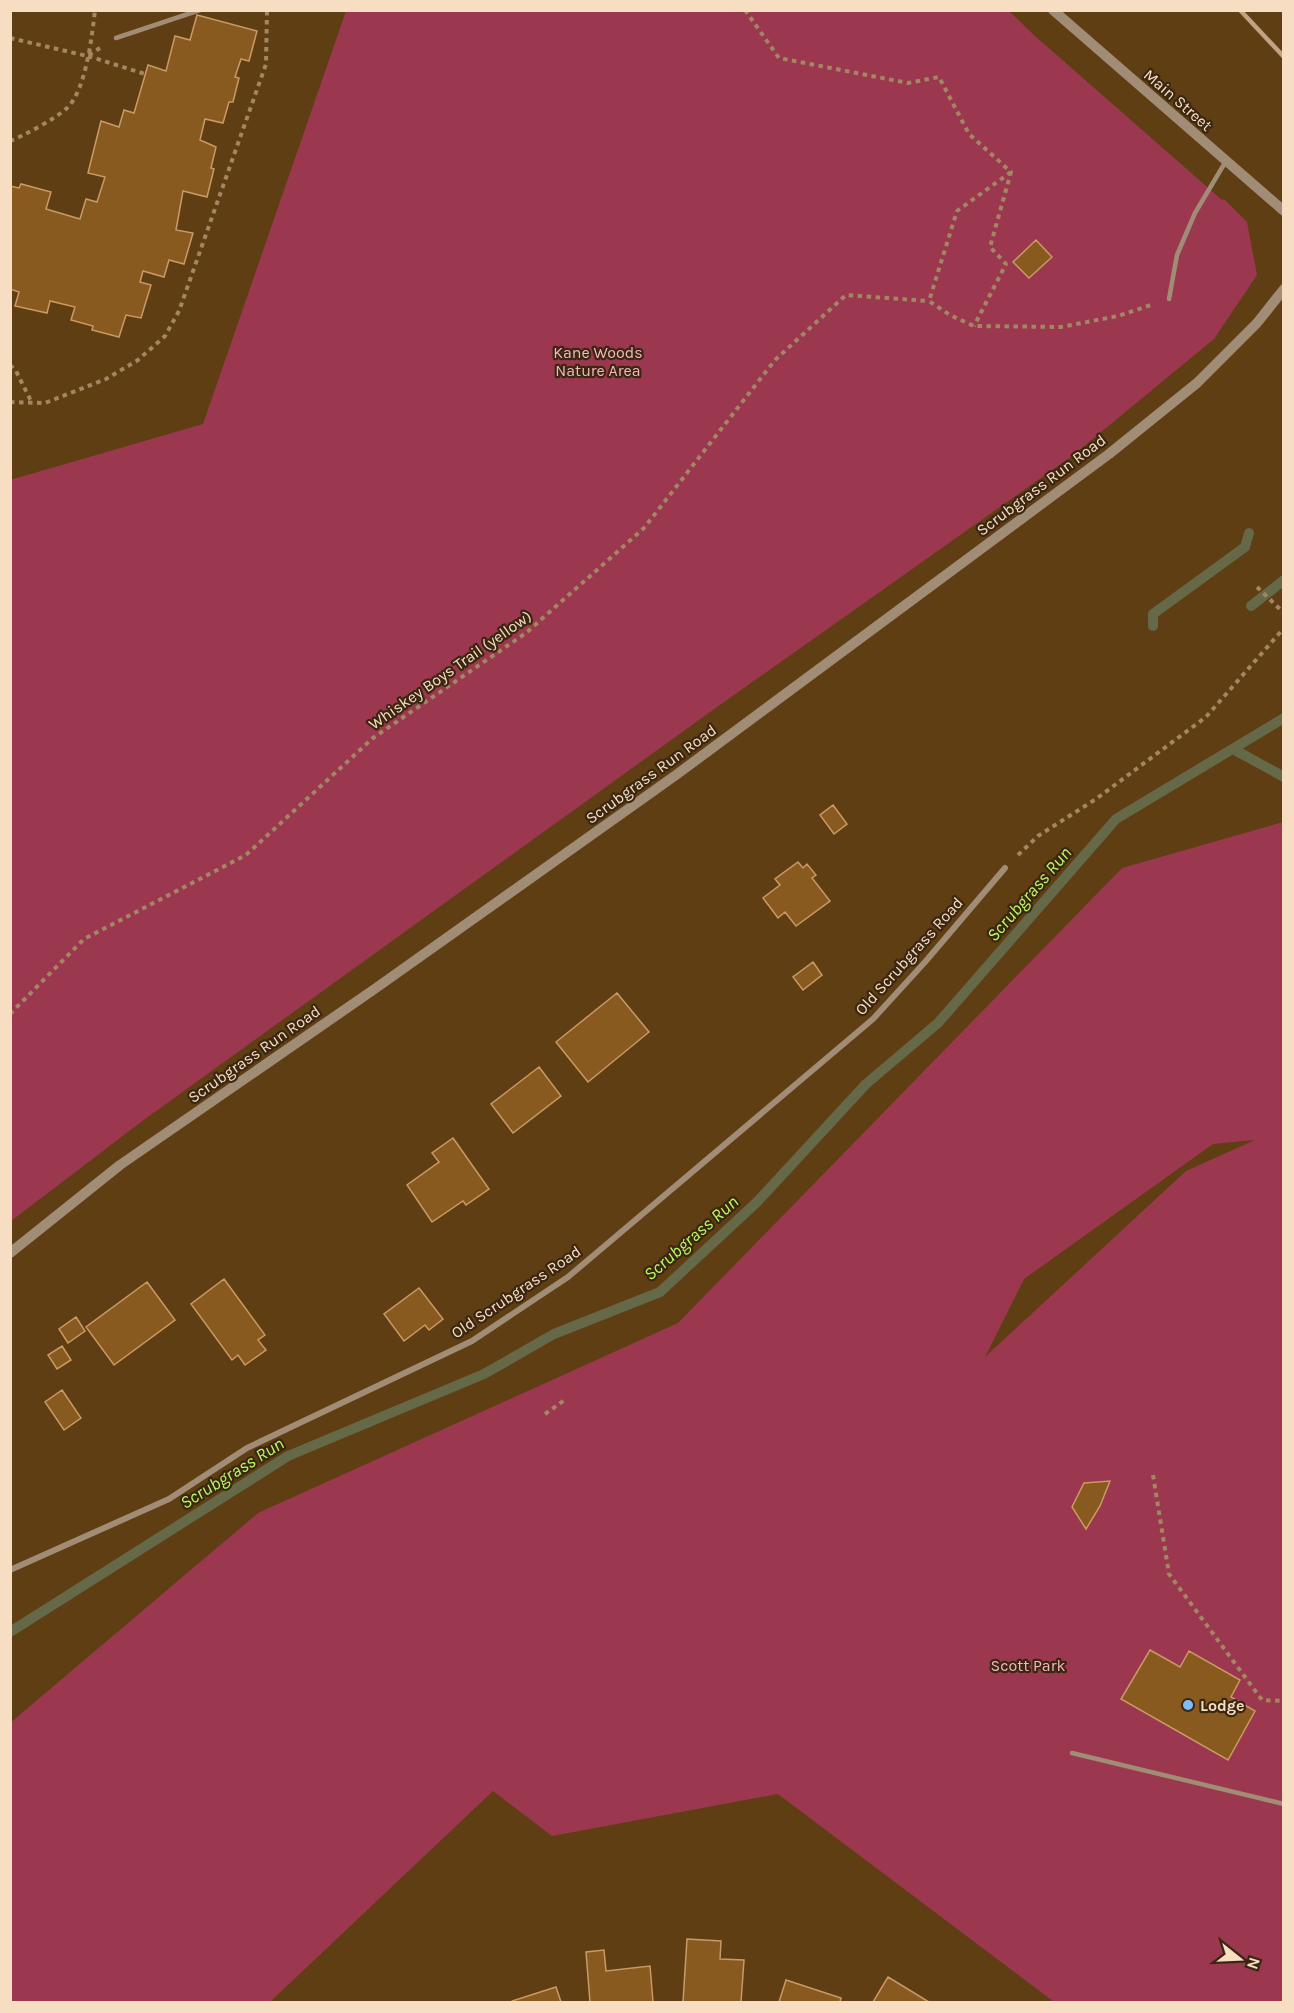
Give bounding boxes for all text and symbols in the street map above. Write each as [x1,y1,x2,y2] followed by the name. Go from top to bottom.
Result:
[1140,65,1216,135] street label: Main Street
[553,343,643,380] park label: Kane Woods Nature Area
[973,430,1109,540] street label: Scrubgrass Run Road
[365,606,535,734] street label: Whiskey Boys Trail (yellow)
[582,720,720,828] street label: Scrubgrass Run Road
[982,842,1076,946] water label: Scrubgrass Run
[851,893,967,1019] street label: Old Scrubgrass Road
[184,1001,324,1107] street label: Scrubgrass Run Road
[639,1191,743,1285] water label: Scrubgrass Run
[448,1242,584,1342] street label: Old Scrubgrass Road
[176,1432,288,1514] water label: Scrubgrass Run
[991,1656,1065,1675] park label: Scott Park
[1200,1696,1245,1715] place label: Lodge
[1181,1698,1195,1712] marker: Lodge
[1210,1929,1270,1989] north arrow
[1243,1955,1265,1972] text: N

